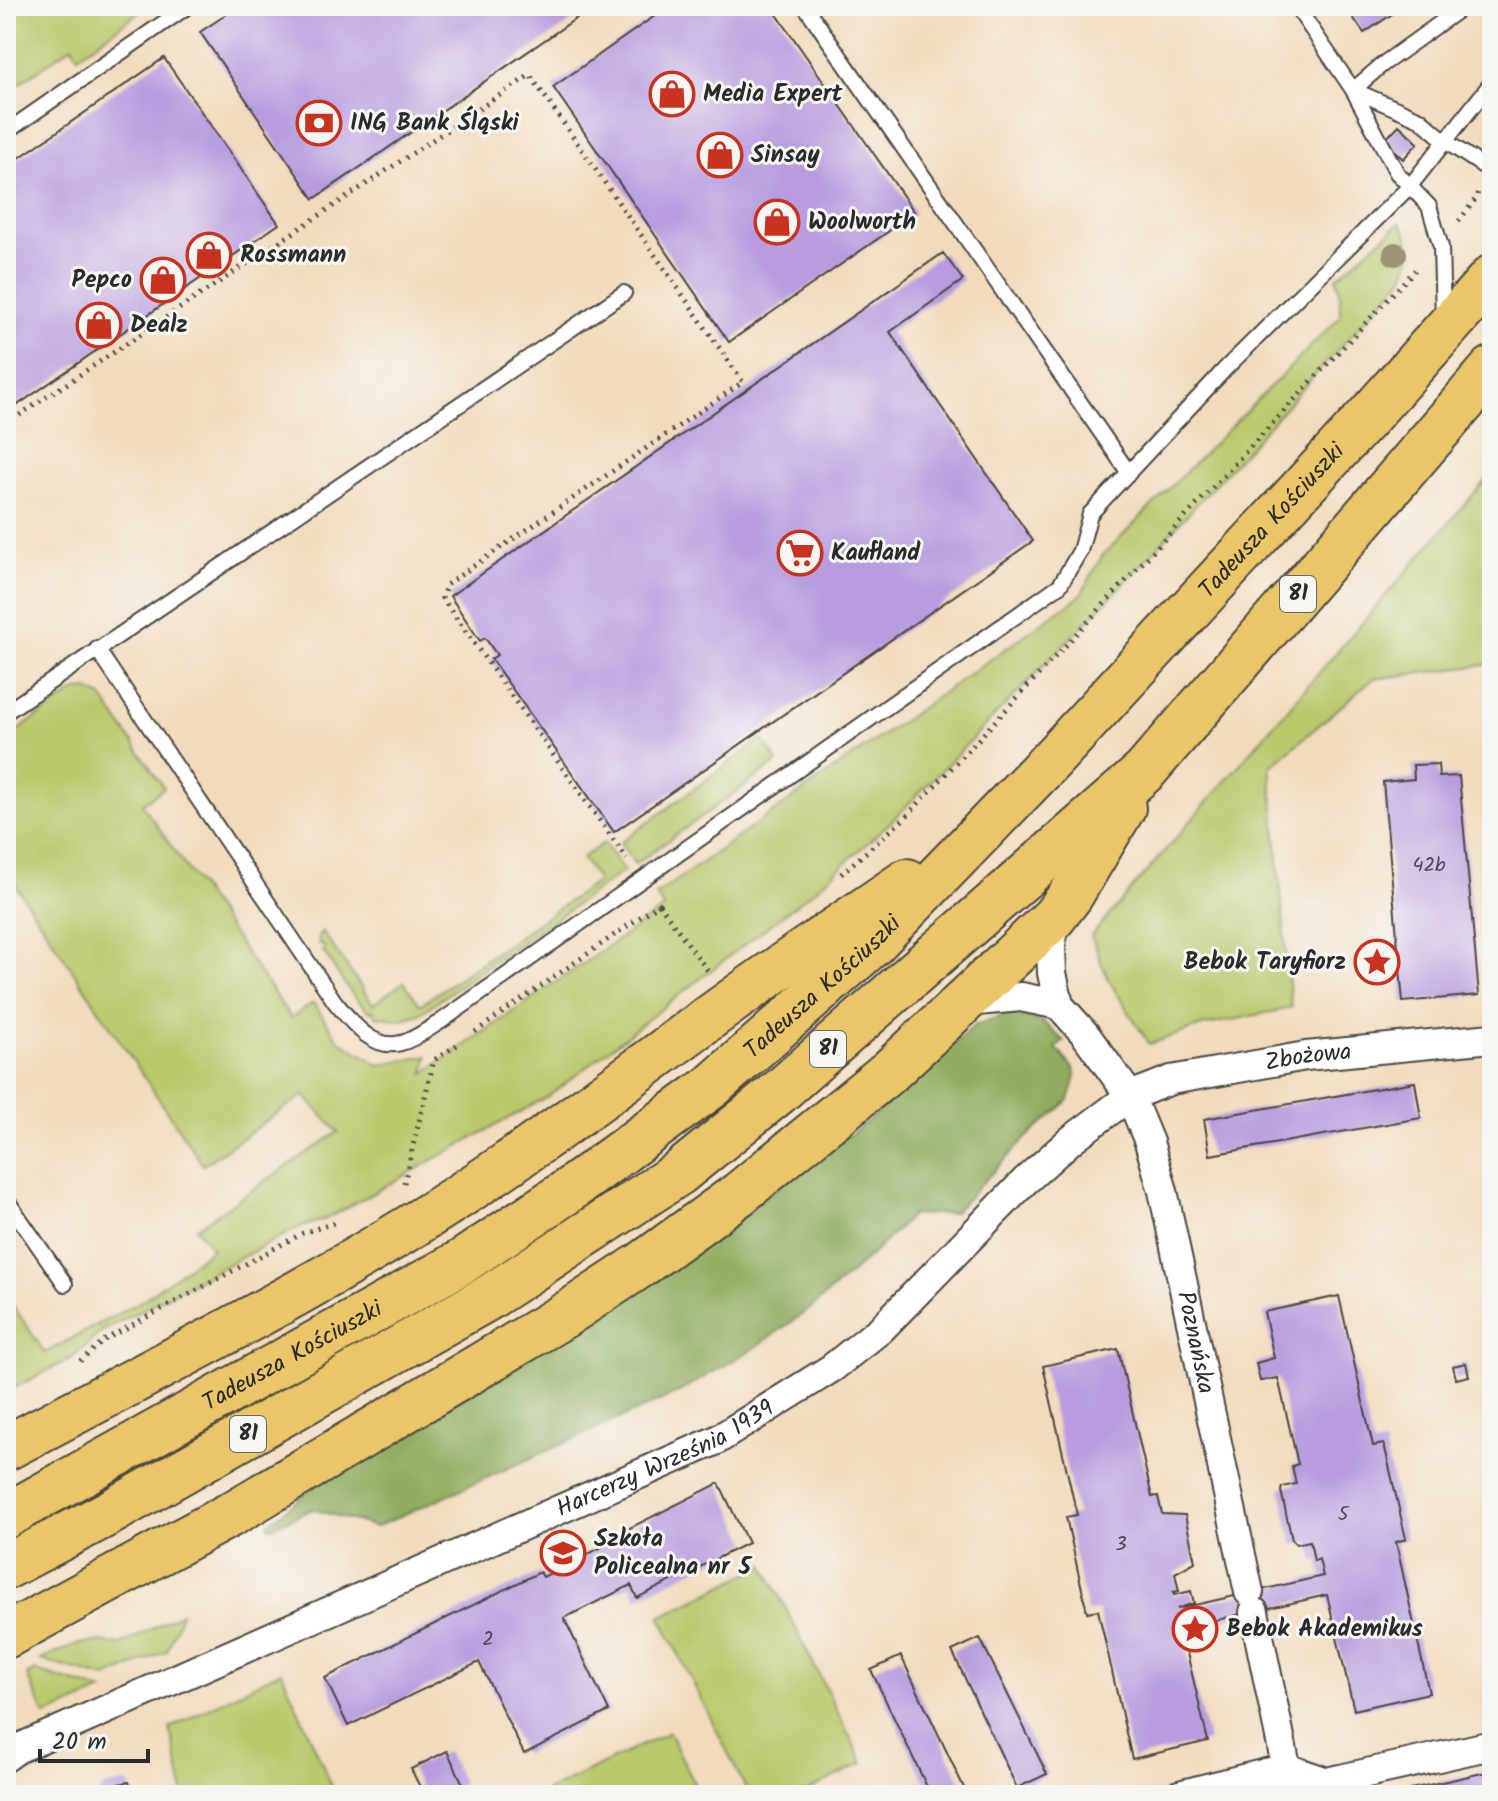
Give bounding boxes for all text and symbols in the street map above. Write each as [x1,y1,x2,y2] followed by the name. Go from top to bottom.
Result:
[648,70,696,118] shop icon: Media Expert
[703,75,843,114] place label: Media Expert
[295,99,343,147] bank icon: ING Bank Śląski
[350,104,520,143] place label: ING Bank Śląski
[696,131,744,179] shop icon: Sinsay
[751,136,820,175] place label: Sinsay
[753,198,801,246] shop icon: Woolworth
[808,203,916,242] place label: Woolworth
[185,231,233,279] shop icon: Rossmann
[240,236,346,275] place label: Rossmann
[139,256,187,304] shop icon: Pepco
[72,261,132,300] place label: Pepco
[75,301,123,349] shop icon: Dealz
[130,306,188,345] place label: Dealz
[1189,433,1355,608] street label: Tadeusza Kościuszki
[776,529,824,577] supermarket icon: Kaufland
[831,534,921,573] place label: Kaufland
[1280,576,1316,612] road number: 81
[1412,850,1446,882] house number: 42b
[735,905,912,1069] street label: Tadeusza Kościuszki
[1353,938,1401,986] place icon: Bebok Taryfiorz
[1184,943,1346,982] place label: Bebok Taryfiorz
[810,1031,846,1067] road number: 81
[1262,1032,1353,1082] street label: Zbożowa
[1165,1287,1225,1397] street label: Poznańska
[195,1290,391,1422] street label: Tadeusza Kościuszki
[550,1389,782,1528] street label: Harcerzy Września 1939
[230,1416,266,1452] road number: 81
[1338,1499,1350,1531] house number: 5
[594,1520,753,1587] place label: Szkoła Policealna nr 5
[539,1529,587,1577] school or university icon: Szkoła Policealna nr 5
[1115,1529,1127,1561] house number: 3
[1171,1605,1219,1653] place icon: Bebok Akademikus
[1226,1610,1423,1649] place label: Bebok Akademikus
[482,1624,494,1656] house number: 2
[40,1713,148,1763] scale bar
[52,1723,107,1762] text: 20 m

